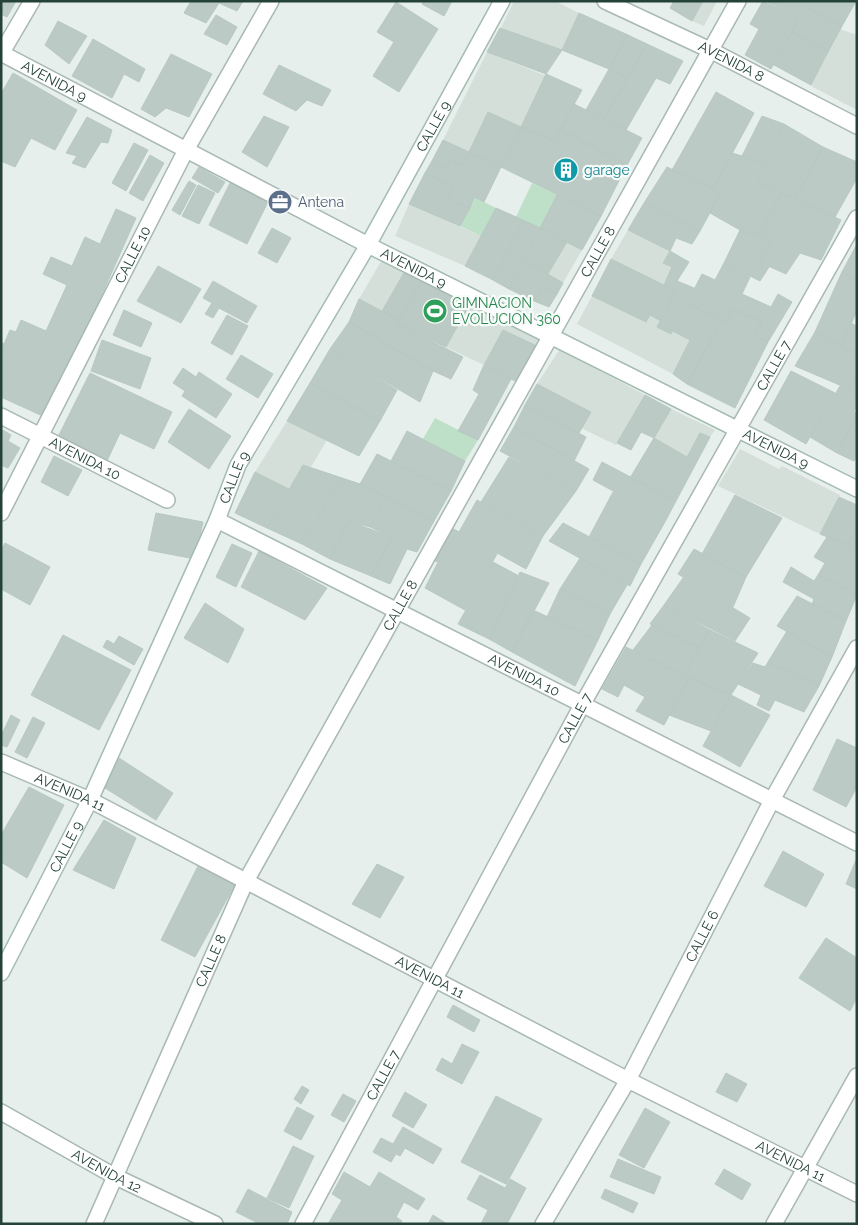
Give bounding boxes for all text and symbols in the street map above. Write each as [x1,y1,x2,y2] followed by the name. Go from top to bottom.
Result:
[696,38,767,85] street label: AVENIDA 8
[19,57,90,104] street label: AVENIDA 9
[413,98,454,154] street label: CALLE 9
[553,157,579,183] building icon: garage
[584,162,630,178] place label: garage
[267,189,293,215] office icon: Antena
[298,194,344,210] place label: Antena
[111,223,154,286] street label: CALLE 10
[577,224,618,280] street label: CALLE 8
[378,245,449,291] street label: AVENIDA 9
[452,295,561,327] place label: GIMNACION EVOLUCION 360
[422,298,448,324] sports icon: GIMNACION EVOLUCION 360
[753,337,794,393] street label: CALLE 7
[740,425,812,472] street label: AVENIDA 9
[47,434,123,483] street label: AVENIDA 10
[216,448,252,506] street label: CALLE 9
[380,577,421,634] street label: CALLE 8
[486,650,562,700] street label: AVENIDA 10
[555,690,595,746] street label: CALLE 7
[32,769,108,814] street label: AVENIDA 11
[46,818,86,875] street label: CALLE 9
[682,908,722,965] street label: CALLE 6
[192,932,229,989] street label: CALLE 8
[393,952,467,1001] street label: AVENIDA 11
[363,1047,403,1103] street label: CALLE 7
[753,1137,828,1185] street label: AVENIDA 11
[69,1146,144,1196] street label: AVENIDA 12

